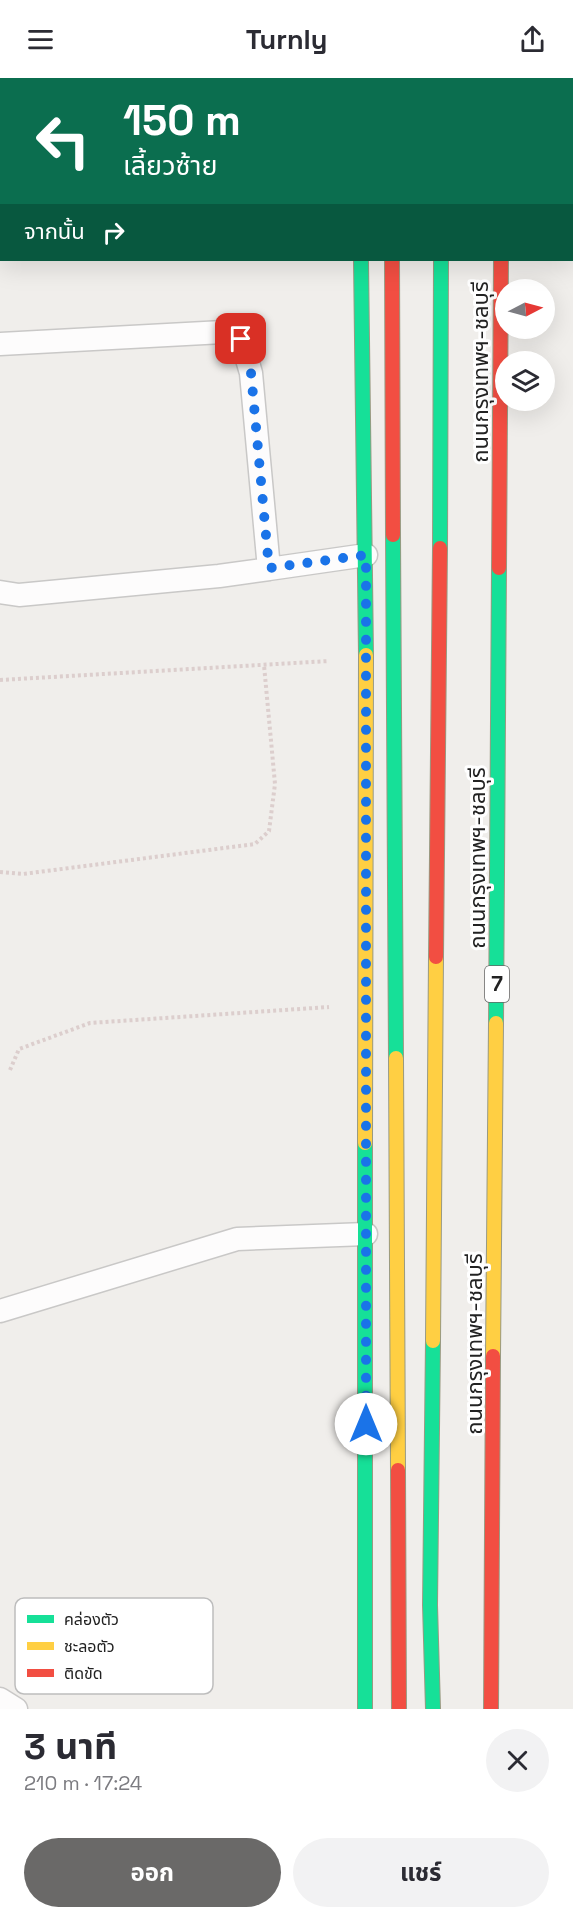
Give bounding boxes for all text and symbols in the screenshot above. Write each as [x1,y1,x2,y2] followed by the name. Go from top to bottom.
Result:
[246,22,327,57] text: Turnly
[24,23,57,56] icon: menu
[516,23,549,56] icon: share
[123,94,241,147] text: 150 m
[24,102,102,180] icon: left
[123,148,217,183] text: เลี้ยวซ้าย
[97,216,130,249] icon: right
[24,217,85,245] text: จากนั้น
[495,279,555,339] north arrow
[495,279,555,411] map controls
[466,281,494,463] street label: ถนนกรุงเทพฯ-ชลบุรี
[215,313,266,364] pin
[224,322,257,355] icon: arrive
[495,351,555,411] button: layers
[463,767,491,949] street label: ถนนกรุงเทพฯ-ชลบุรี
[485,966,509,1002] road number: 7
[460,1253,488,1435] street label: ถนนกรุงเทพฯ-ชลบุรี
[334,1392,398,1456] position arrow
[15,1598,213,1694] legend
[64,1609,119,1630] text: คล่องตัว
[64,1636,115,1657] text: ชะลอตัว
[64,1663,103,1684] text: ติดขัด
[24,1724,117,1770] text: 3 นาที
[486,1729,549,1792] button: close
[24,1770,142,1796] text: 210 m · 17:24
[24,1838,281,1907] button: ออก
[293,1838,549,1907] button: แชร์

